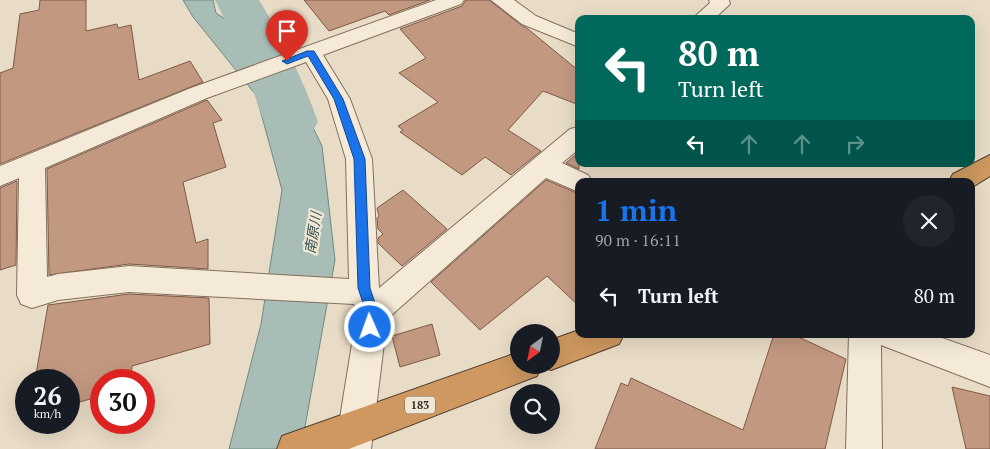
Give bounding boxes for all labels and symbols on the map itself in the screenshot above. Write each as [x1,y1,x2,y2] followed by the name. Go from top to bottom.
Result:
[266,10,308,61] pin
[300,209,325,255] water label: 南原川
[343,300,395,352] position arrow
[510,324,560,374] north arrow
[90,369,155,434] speed limit sign: 30
[405,396,435,414] road number: 183

